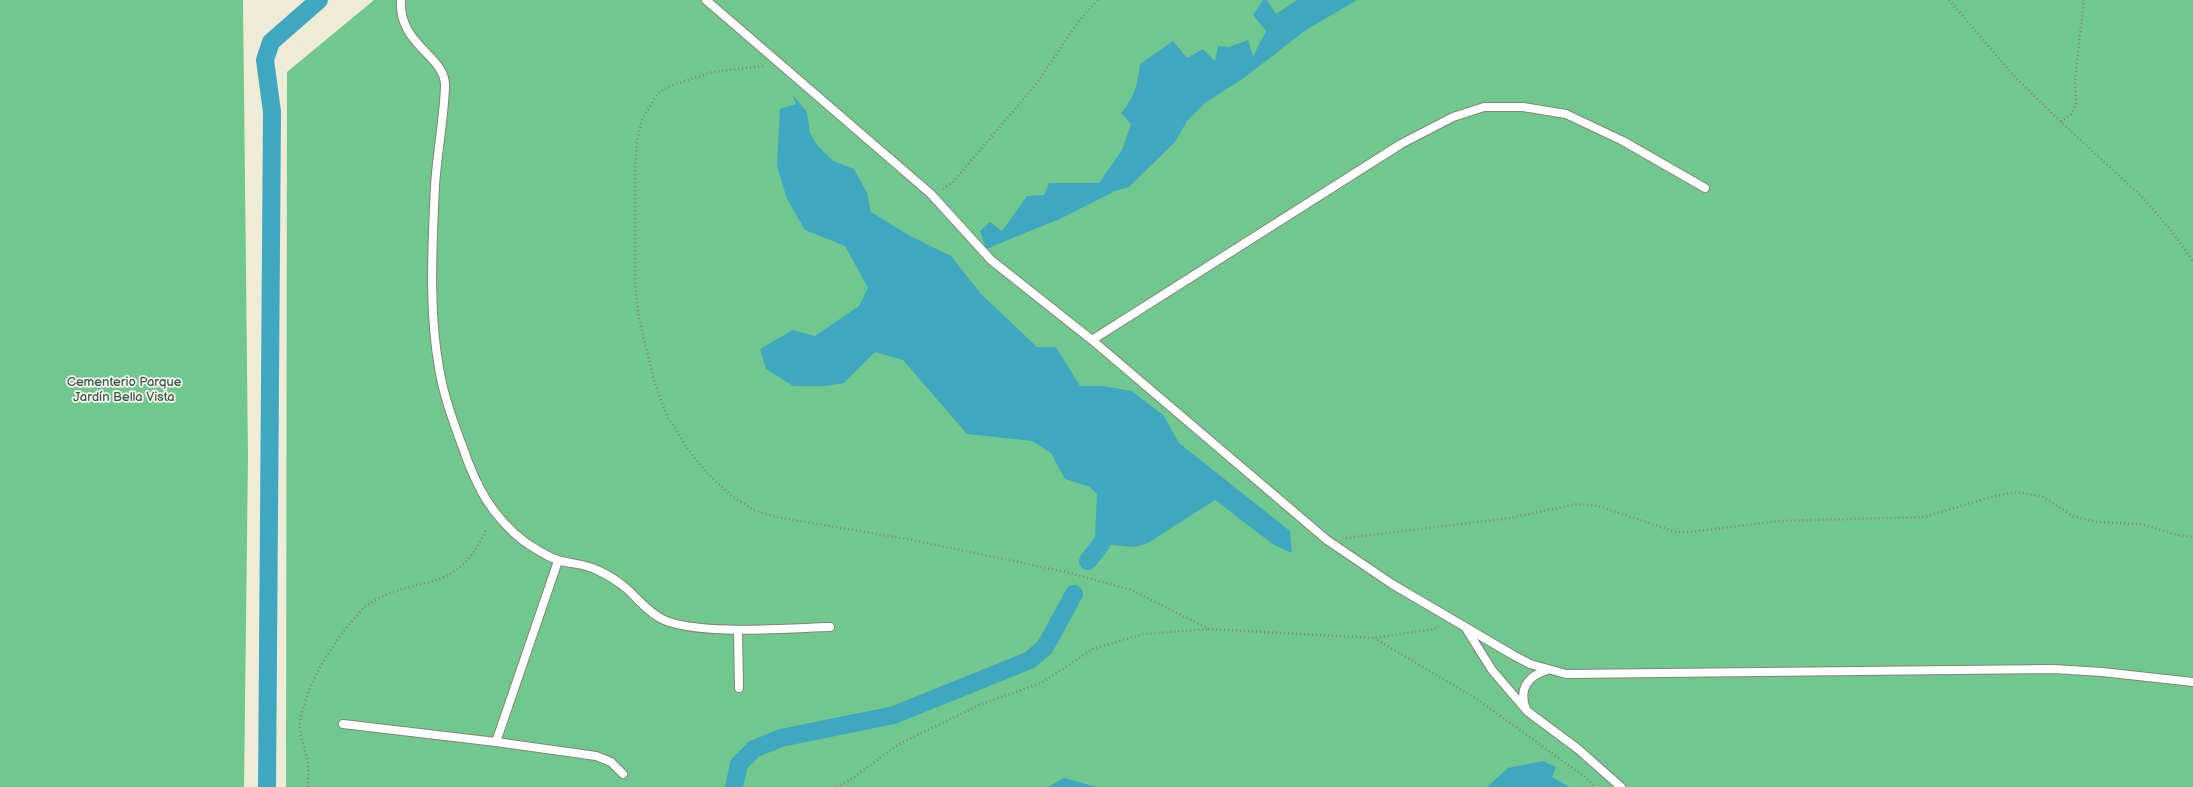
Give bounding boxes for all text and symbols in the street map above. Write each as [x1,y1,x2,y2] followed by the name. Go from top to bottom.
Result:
[67,375,181,406] park label: Cementerio Parque Jardín Bella Vista

